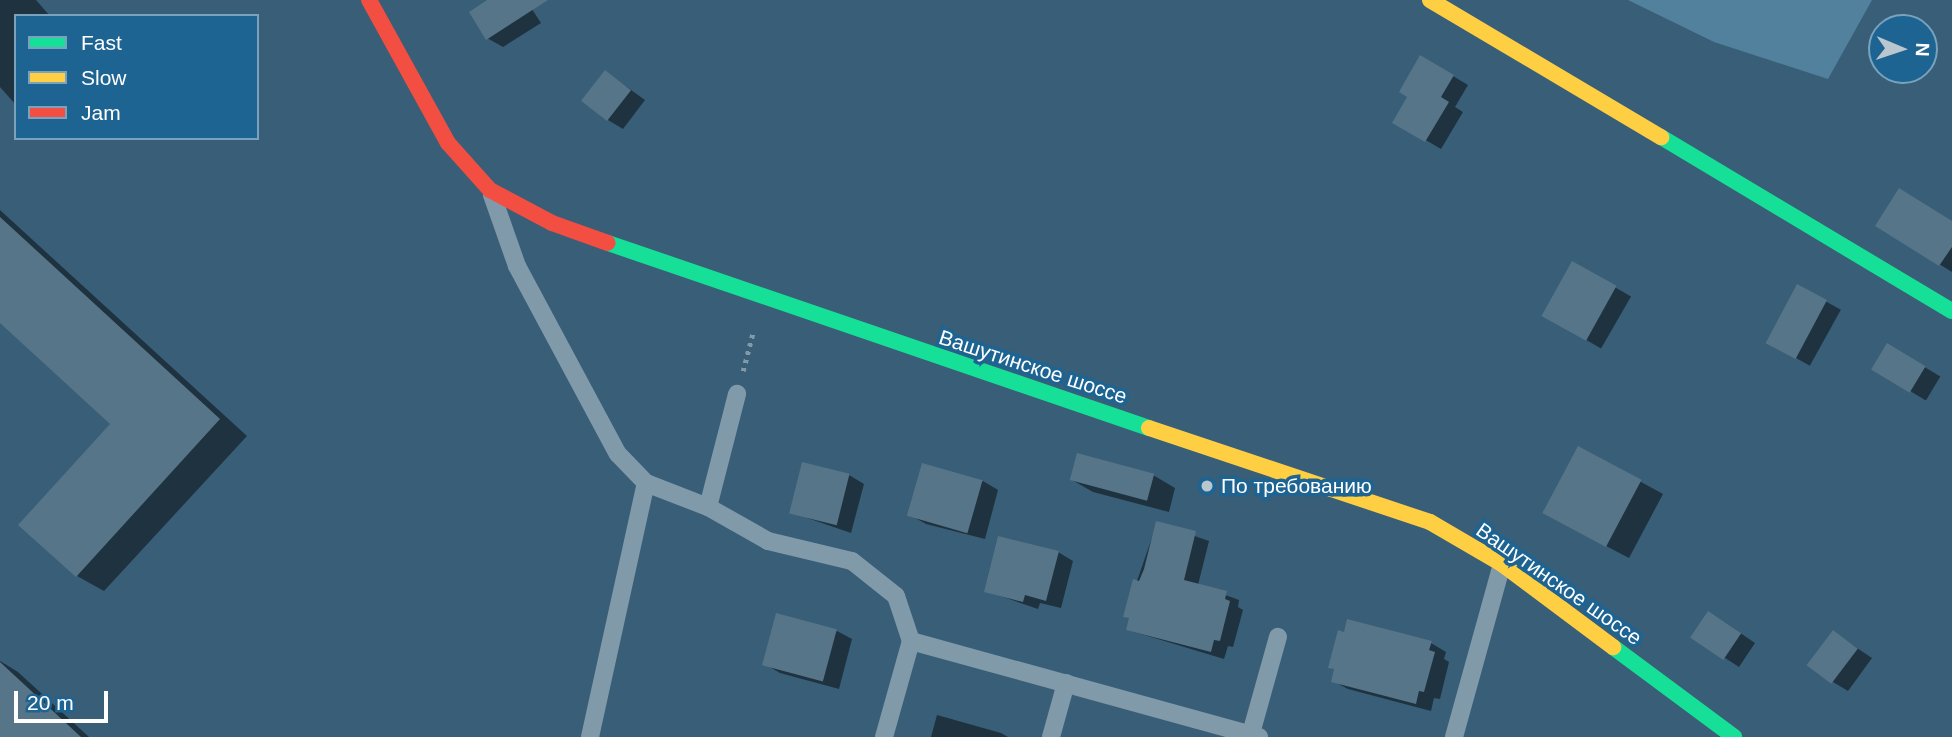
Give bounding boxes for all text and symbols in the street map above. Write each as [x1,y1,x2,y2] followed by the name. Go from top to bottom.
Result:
[14,14,259,140] legend
[1868,14,1938,84] north arrow
[81,31,122,54] text: Fast
[1912,42,1933,57] text: N
[81,66,127,89] text: Slow
[81,101,121,124] text: Jam
[936,325,1130,409] street label: Вашутинское шоссе
[1221,473,1372,499] place label: По требованию
[1199,478,1215,494] marker: По требованию
[1471,517,1647,651] street label: Вашутинское шоссе
[18,678,112,722] scale bar
[27,691,74,714] text: 20 m

